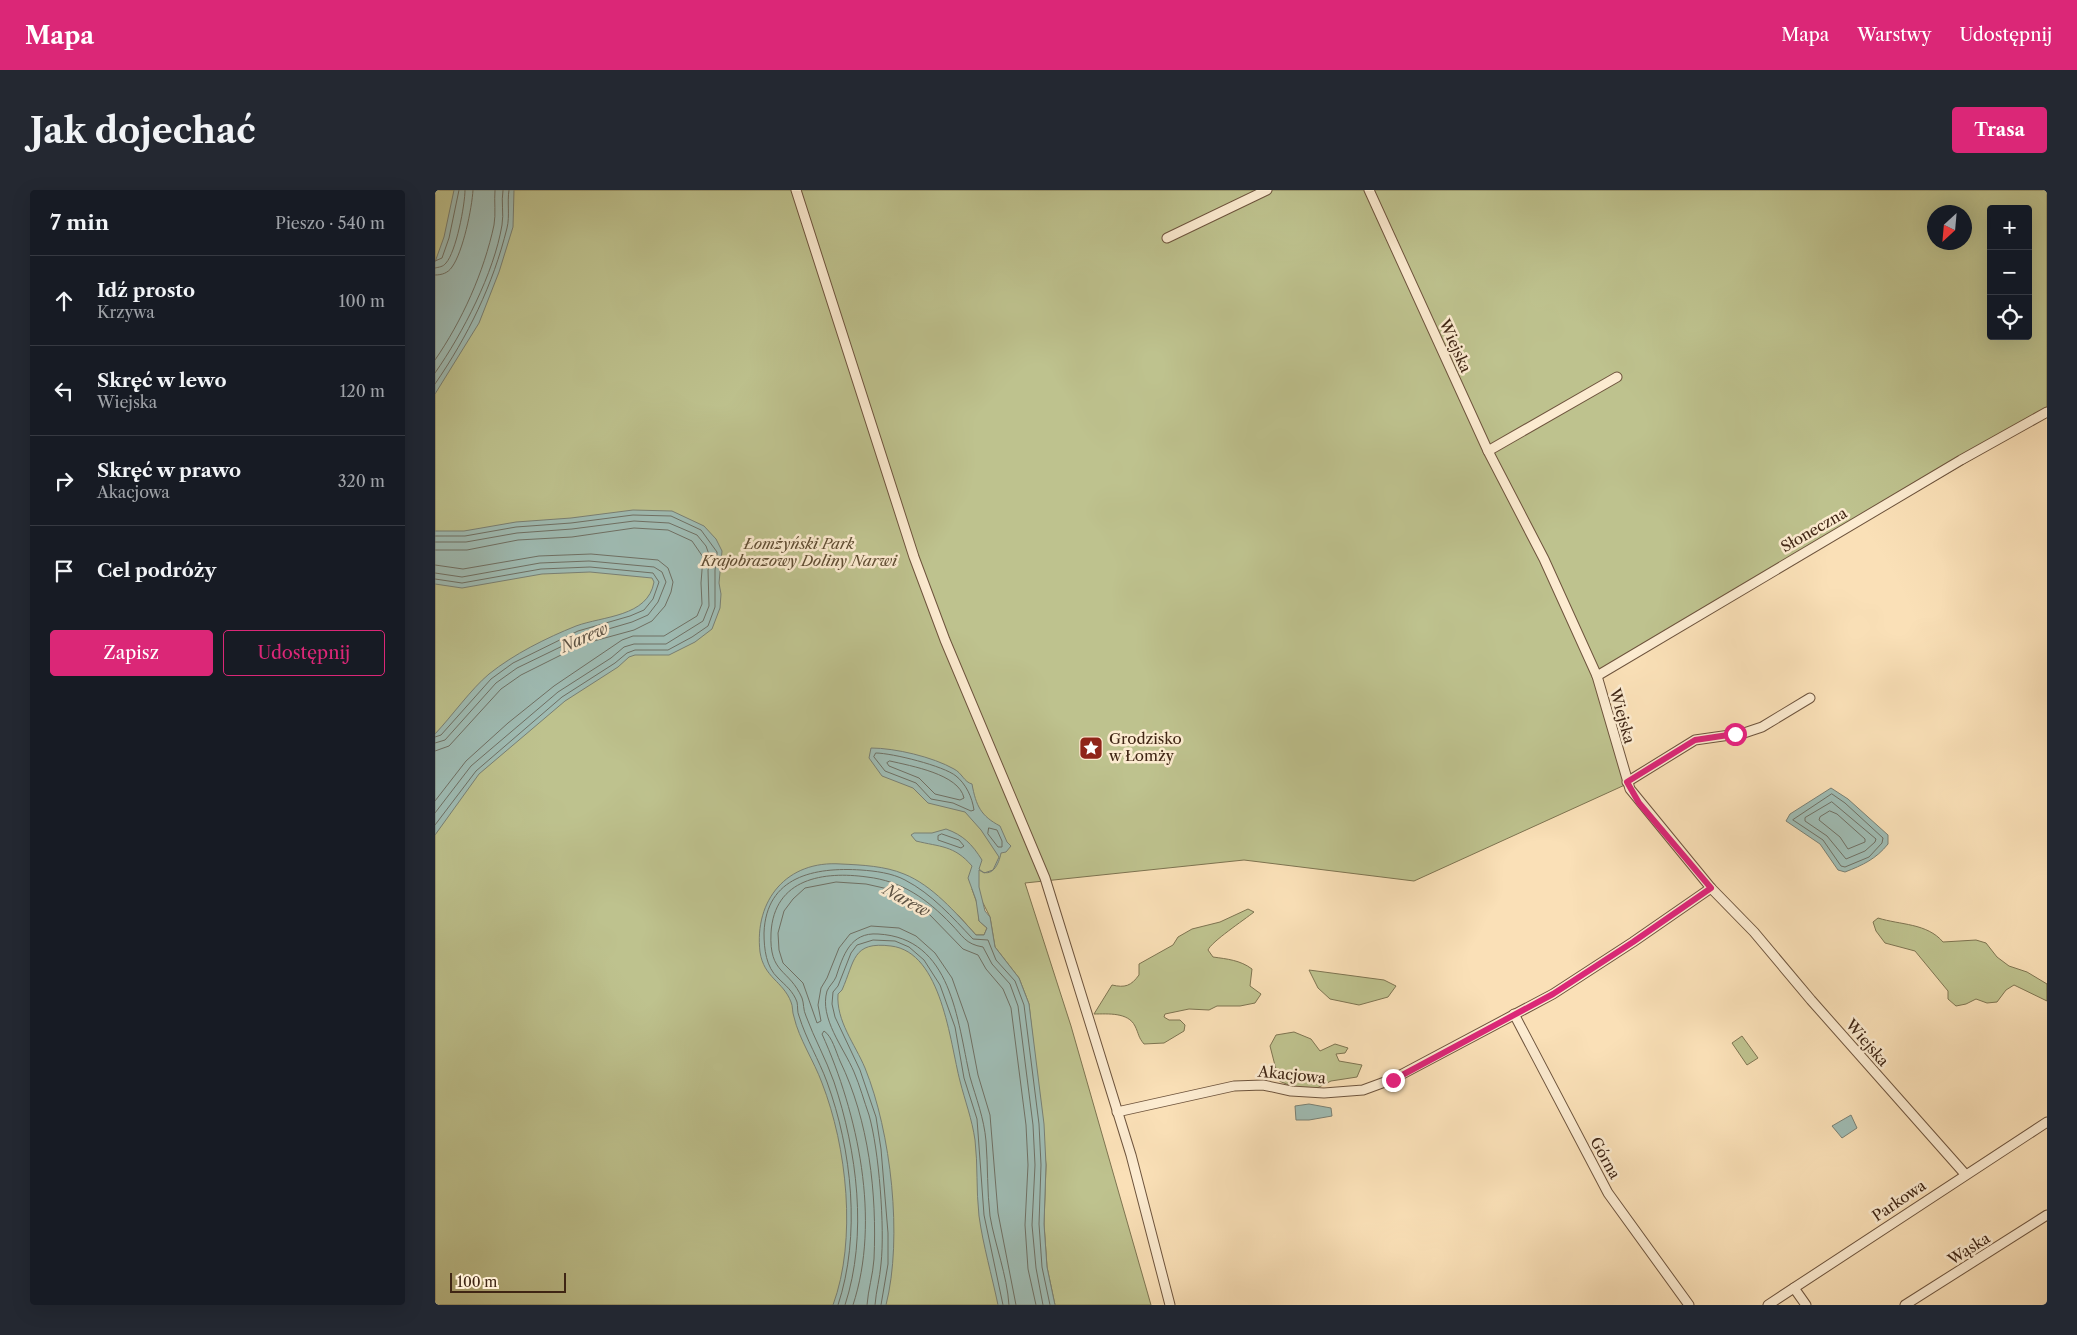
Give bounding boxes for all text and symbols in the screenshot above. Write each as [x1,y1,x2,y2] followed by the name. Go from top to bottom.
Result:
[25,21,94,50] text: Mapa
[1781,24,1829,46] text: Mapa
[1857,24,1931,46] text: Warstwy
[1959,24,2052,46] text: Udostępnij
[1952,107,2047,153] button: Trasa
[30,109,256,152] text: Jak dojechać
[1927,205,1972,250] north arrow
[1987,205,2032,340] map controls
[1987,205,2032,250] button: +
[50,210,109,235] text: 7 min
[275,213,385,233] text: Pieszo · 540 m
[1987,250,2032,295] button: −
[97,279,195,302] text: Idź prosto
[50,287,78,315] icon: ahead
[339,291,385,311] text: 100 m
[1987,295,2032,340] button: locate
[97,302,155,322] text: Krzywa
[1435,315,1476,376] street label: Wiejska
[97,369,227,392] text: Skręć w lewo
[50,377,78,405] icon: left
[340,381,385,401] text: 120 m
[97,392,157,412] text: Wiejska
[97,459,241,482] text: Skręć w prawo
[50,467,78,495] icon: right
[338,471,385,491] text: 320 m
[97,482,170,502] text: Akacjowa
[1777,503,1850,556] street label: Słoneczna
[700,534,898,570] park label: Łomżyński Park Krajobrazowy Doliny Narwi
[50,557,78,585] icon: arrive
[97,559,216,582] text: Cel podróży
[555,618,611,657] water label: Narew
[50,630,213,676] button: Zapisz
[223,630,385,676] button: Udostępnij
[1605,685,1639,746] street label: Wiejska
[1724,723,1747,746] route start
[1108,729,1182,765] place label: Grodzisko w Łomży
[1078,735,1104,761] place icon: Grodzisko w Łomży
[878,878,934,921] water label: Narew
[1841,1014,1893,1070] street label: Wiejska
[1256,1061,1327,1088] street label: Akacjowa
[1382,1069,1405,1092] route end
[1586,1134,1625,1182] street label: Górna
[1868,1176,1929,1225] street label: Parkowa
[1943,1228,1993,1269] street label: Wąska
[450,1270,566,1293] scale bar
[457,1273,497,1291] text: 100 m

